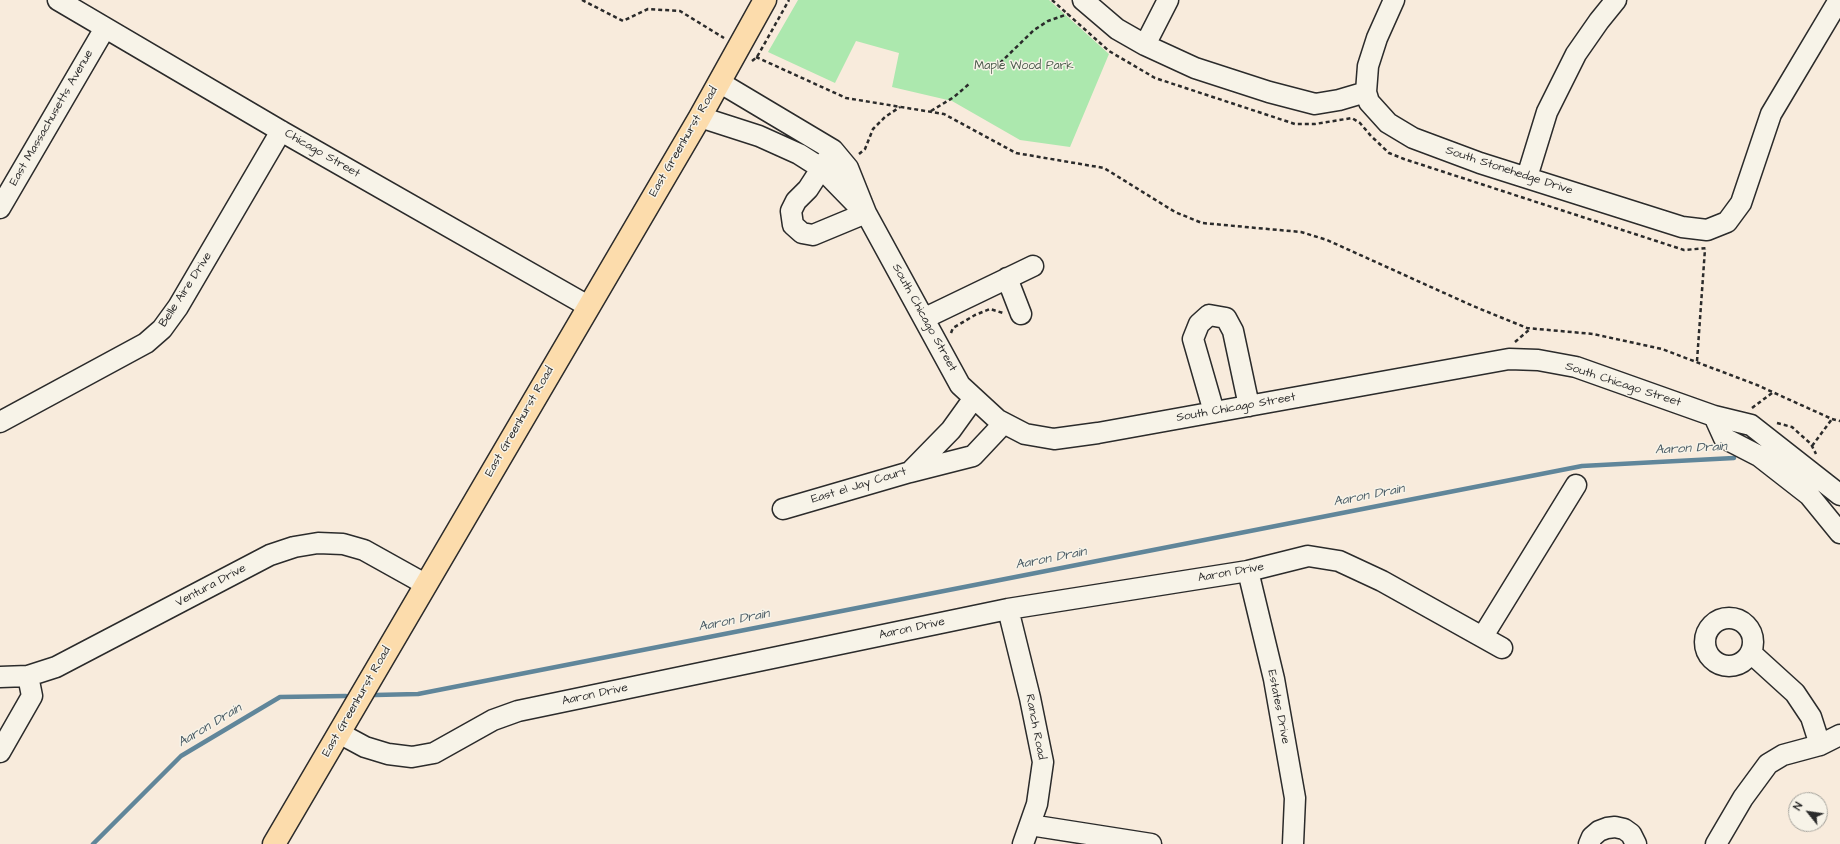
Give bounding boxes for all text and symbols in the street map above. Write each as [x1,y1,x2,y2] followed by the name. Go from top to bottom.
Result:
[7,47,97,189] street label: East Massachusetts Avenue
[974,59,1074,73] park label: Maple Wood Park
[647,84,721,200] street label: East Greenhurst Road
[282,127,362,181] street label: Chicago Street
[1444,144,1574,198] street label: South Stonehedge Drive
[156,250,216,330] street label: Belle Aire Drive
[888,262,960,374] street label: South Chicago Street
[1563,359,1683,411] street label: South Chicago Street
[483,364,557,480] street label: East Greenhurst Road
[1175,390,1297,426] street label: South Chicago Street
[1655,439,1727,459] water label: Aaron Drain
[810,465,908,507] street label: East el Jay Court
[1332,481,1406,511] water label: Aaron Drain
[1014,544,1088,574] water label: Aaron Drain
[1197,560,1265,586] street label: Aaron Drive
[173,561,249,611] street label: Ventura Drive
[697,606,771,636] water label: Aaron Drain
[878,615,946,643] street label: Aaron Drive
[320,644,394,760] street label: East Greenhurst Road
[1264,669,1292,745] street label: Estates Drive
[561,681,629,709] street label: Aaron Drive
[1022,693,1048,761] street label: Ranch Road
[175,701,245,751] water label: Aaron Drain
[1788,792,1828,832] north arrow
[1790,800,1806,813] text: N

